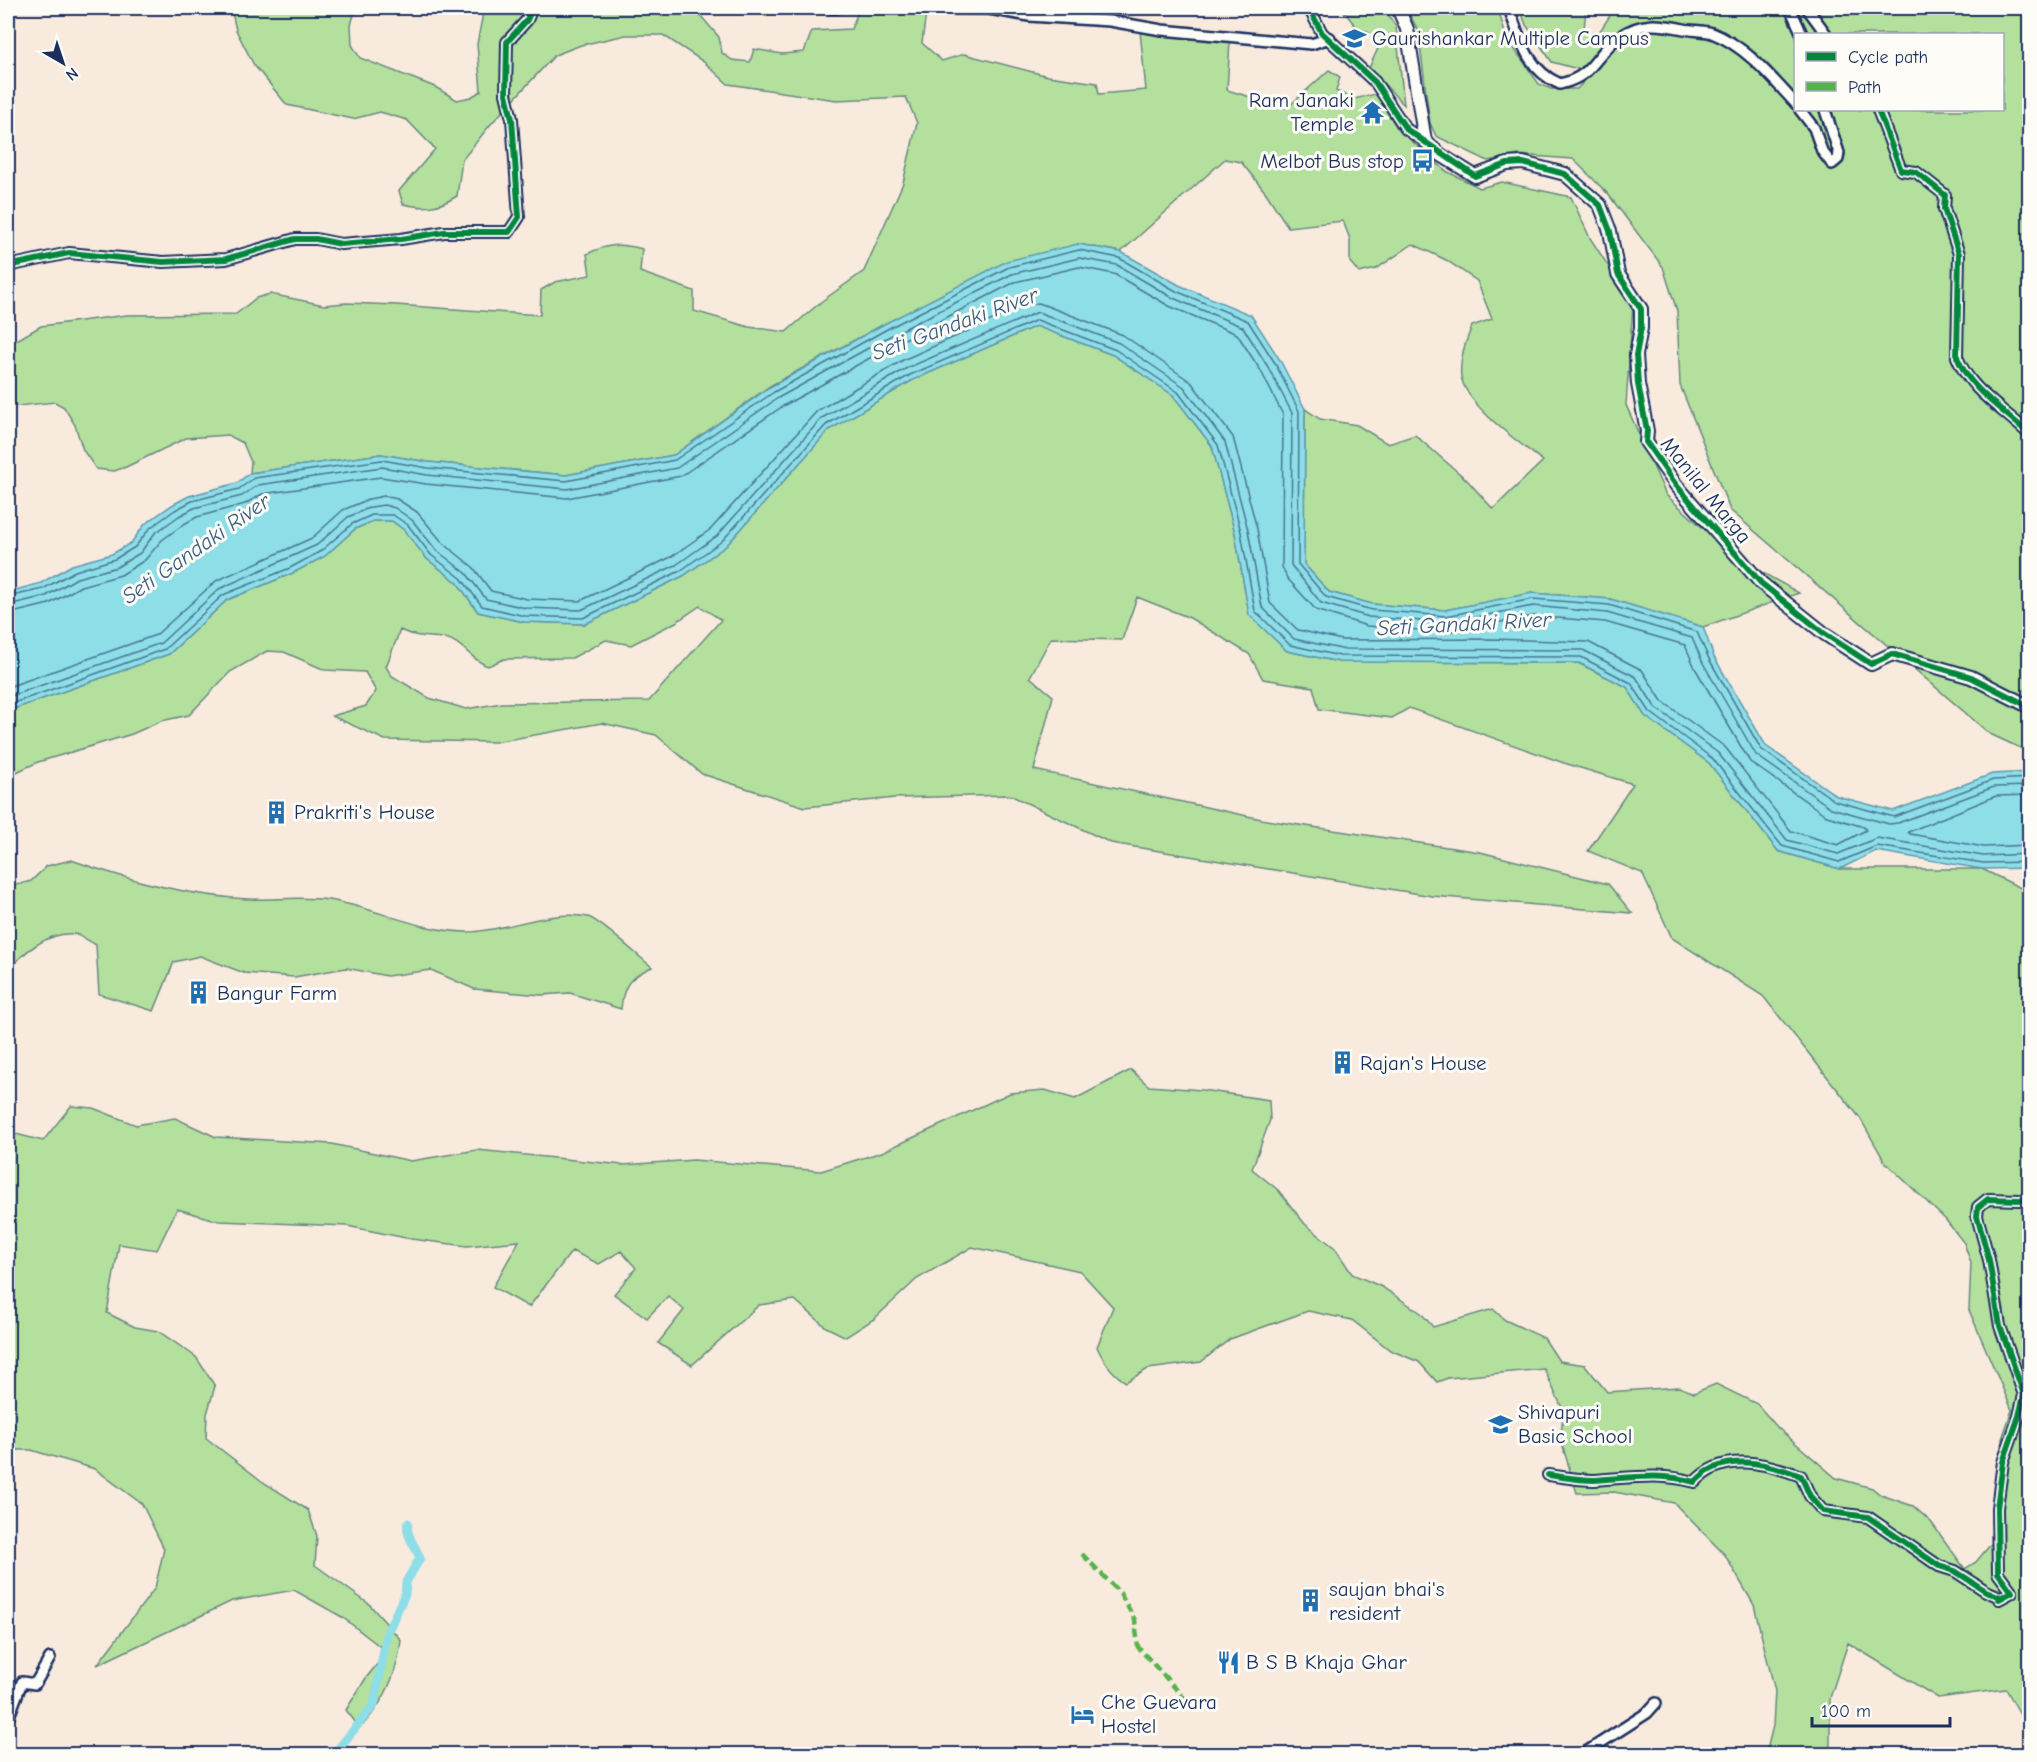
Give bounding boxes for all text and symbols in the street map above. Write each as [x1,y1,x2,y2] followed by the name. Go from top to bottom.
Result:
[1341,25,1367,51] school or university icon: Gaurishankar Multiple Campus
[1372,26,1649,50] place label: Gaurishankar Multiple Campus
[33,33,93,93] north arrow
[1794,33,2004,111] legend
[1848,47,1928,68] text: Cycle path
[62,64,82,84] text: N
[1848,77,1881,98] text: Path
[1249,88,1354,136] place label: Ram Janaki Temple
[1359,99,1385,125] temple icon: Ram Janaki Temple
[1409,148,1435,174] bus stop icon: Melbot Bus stop
[1260,149,1404,173] place label: Melbot Bus stop
[868,281,1043,366] water label: Seti Gandaki River
[1656,432,1756,548] street label: Manilal Marga
[117,488,276,610] water label: Seti Gandaki River
[1376,606,1553,642] water label: Seti Gandaki River
[263,799,289,825] building icon: Prakriti's House
[294,800,435,824] place label: Prakriti's House
[186,980,212,1006] building icon: Bangur Farm
[217,981,337,1005] place label: Bangur Farm
[1329,1050,1355,1076] building icon: Rajan's House
[1360,1051,1487,1075] place label: Rajan's House
[1518,1400,1632,1448] place label: Shivapuri Basic School
[1487,1411,1513,1437] school or university icon: Shivapuri Basic School
[1329,1577,1445,1625] place label: saujan bhai's resident
[1298,1588,1324,1614] building icon: saujan bhai's resident
[1215,1649,1241,1675] restaurant icon: B S B Khaja Ghar
[1246,1650,1407,1674] place label: B S B Khaja Ghar
[1101,1690,1217,1738] place label: Che Guevara Hostel
[1812,1690,1950,1728] scale bar
[1070,1701,1096,1727] hotel icon: Che Guevara Hostel
[1821,1701,1871,1722] text: 100 m

